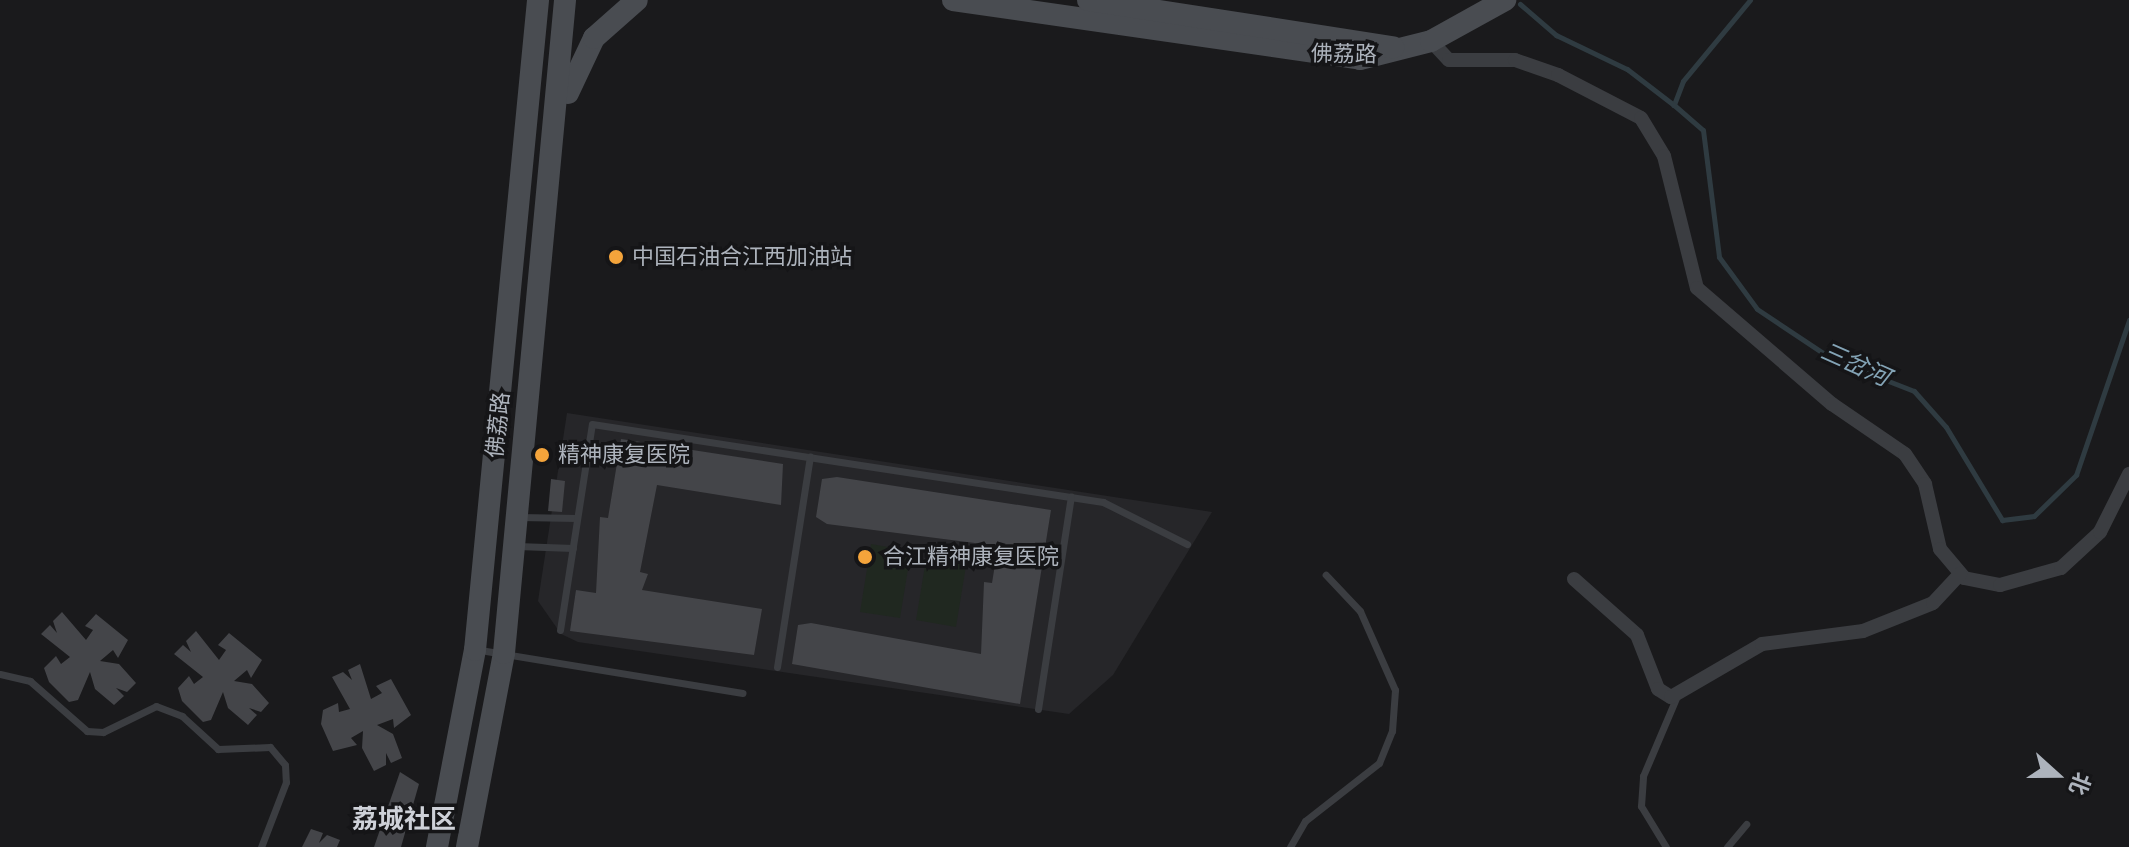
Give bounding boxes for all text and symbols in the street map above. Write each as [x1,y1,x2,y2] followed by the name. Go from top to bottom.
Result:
[1311,40,1377,68] street label: 佛荔路
[632,244,852,270] place label: 中国石油合江西加油站
[607,248,625,266] marker: 中国石油合江西加油站
[1816,337,1894,393] water label: 三岔河
[481,391,515,459] street label: 佛荔路
[558,442,690,468] place label: 精神康复医院
[533,446,551,464] marker: 精神康复医院
[883,544,1059,570] place label: 合江精神康复医院
[854,546,876,568] marker: 合江精神康复医院
[2017,735,2097,815] north arrow
[2063,769,2096,799] text: 北
[352,804,456,836] district label: 荔城社区

